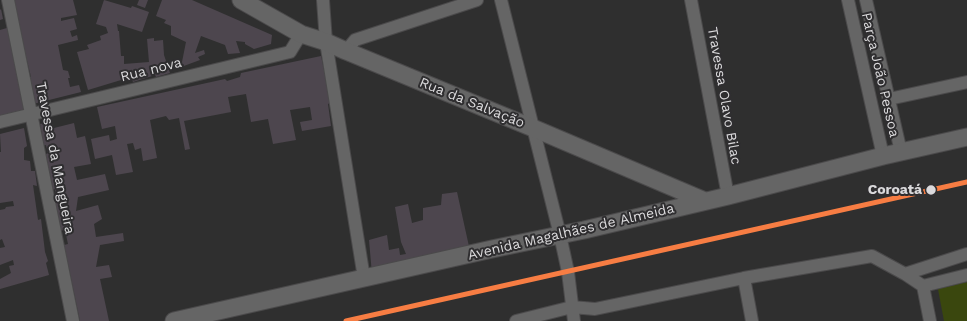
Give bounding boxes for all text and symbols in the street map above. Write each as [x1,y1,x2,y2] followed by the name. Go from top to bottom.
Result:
[857,11,903,139] street label: Parça João Pessoa
[704,26,744,166] street label: Travessa Olavo Bilac
[119,54,183,86] street label: Rua nova
[417,74,527,132] street label: Rua da Salvação
[32,80,78,236] street label: Travessa da Mangueira
[868,182,922,198] place label: Coroatá
[924,183,938,197] marker: Coroatá
[466,200,676,264] street label: Avenida Magalhães de Almeida

